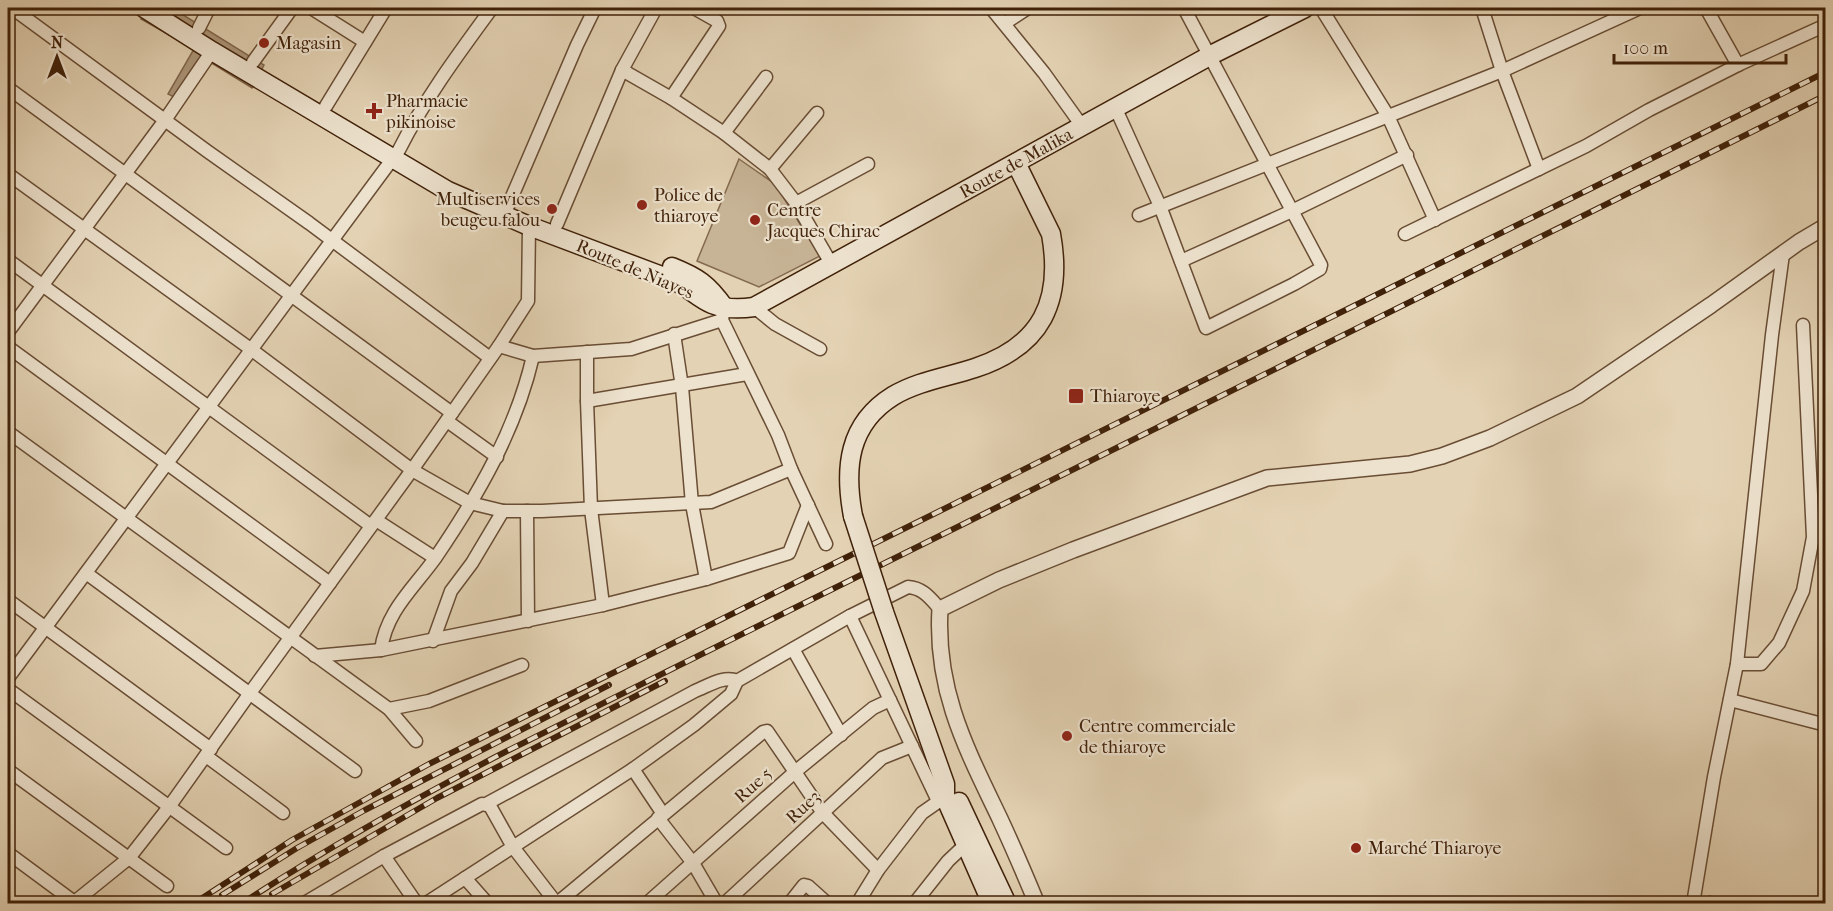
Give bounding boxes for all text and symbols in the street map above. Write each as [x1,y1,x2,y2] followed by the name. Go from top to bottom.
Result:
[27,27,87,87] north arrow
[1614,27,1786,65] scale bar
[51,33,64,52] text: N
[276,33,342,54] place label: Magasin
[257,36,271,50] marker: Magasin
[1623,38,1668,59] text: 100 m
[385,91,468,133] place label: Pharmacie pikinoise
[367,104,381,118] marker: Pharmacie pikinoise
[956,123,1077,203] street label: Route de Malika
[654,185,723,227] place label: Police de thiaroye
[436,189,540,231] place label: Multiservices beugeu falou
[635,198,649,212] marker: Police de thiaroye
[765,200,880,242] place label: Centre Jacques Chirac
[545,202,559,216] marker: Multiservices beugeu falou
[748,213,762,227] marker: Centre Jacques Chirac
[573,235,697,304] street label: Route de Niayes
[1090,386,1161,407] place label: Thiaroye
[1067,387,1085,405] marker: Thiaroye
[1079,716,1236,758] place label: Centre commerciale de thiaroye
[1060,729,1074,743] marker: Centre commerciale de thiaroye
[730,763,777,808] street label: Rue 5
[782,786,825,828] street label: Rue3
[1368,838,1502,859] place label: Marché Thiaroye
[1349,841,1363,855] marker: Marché Thiaroye

